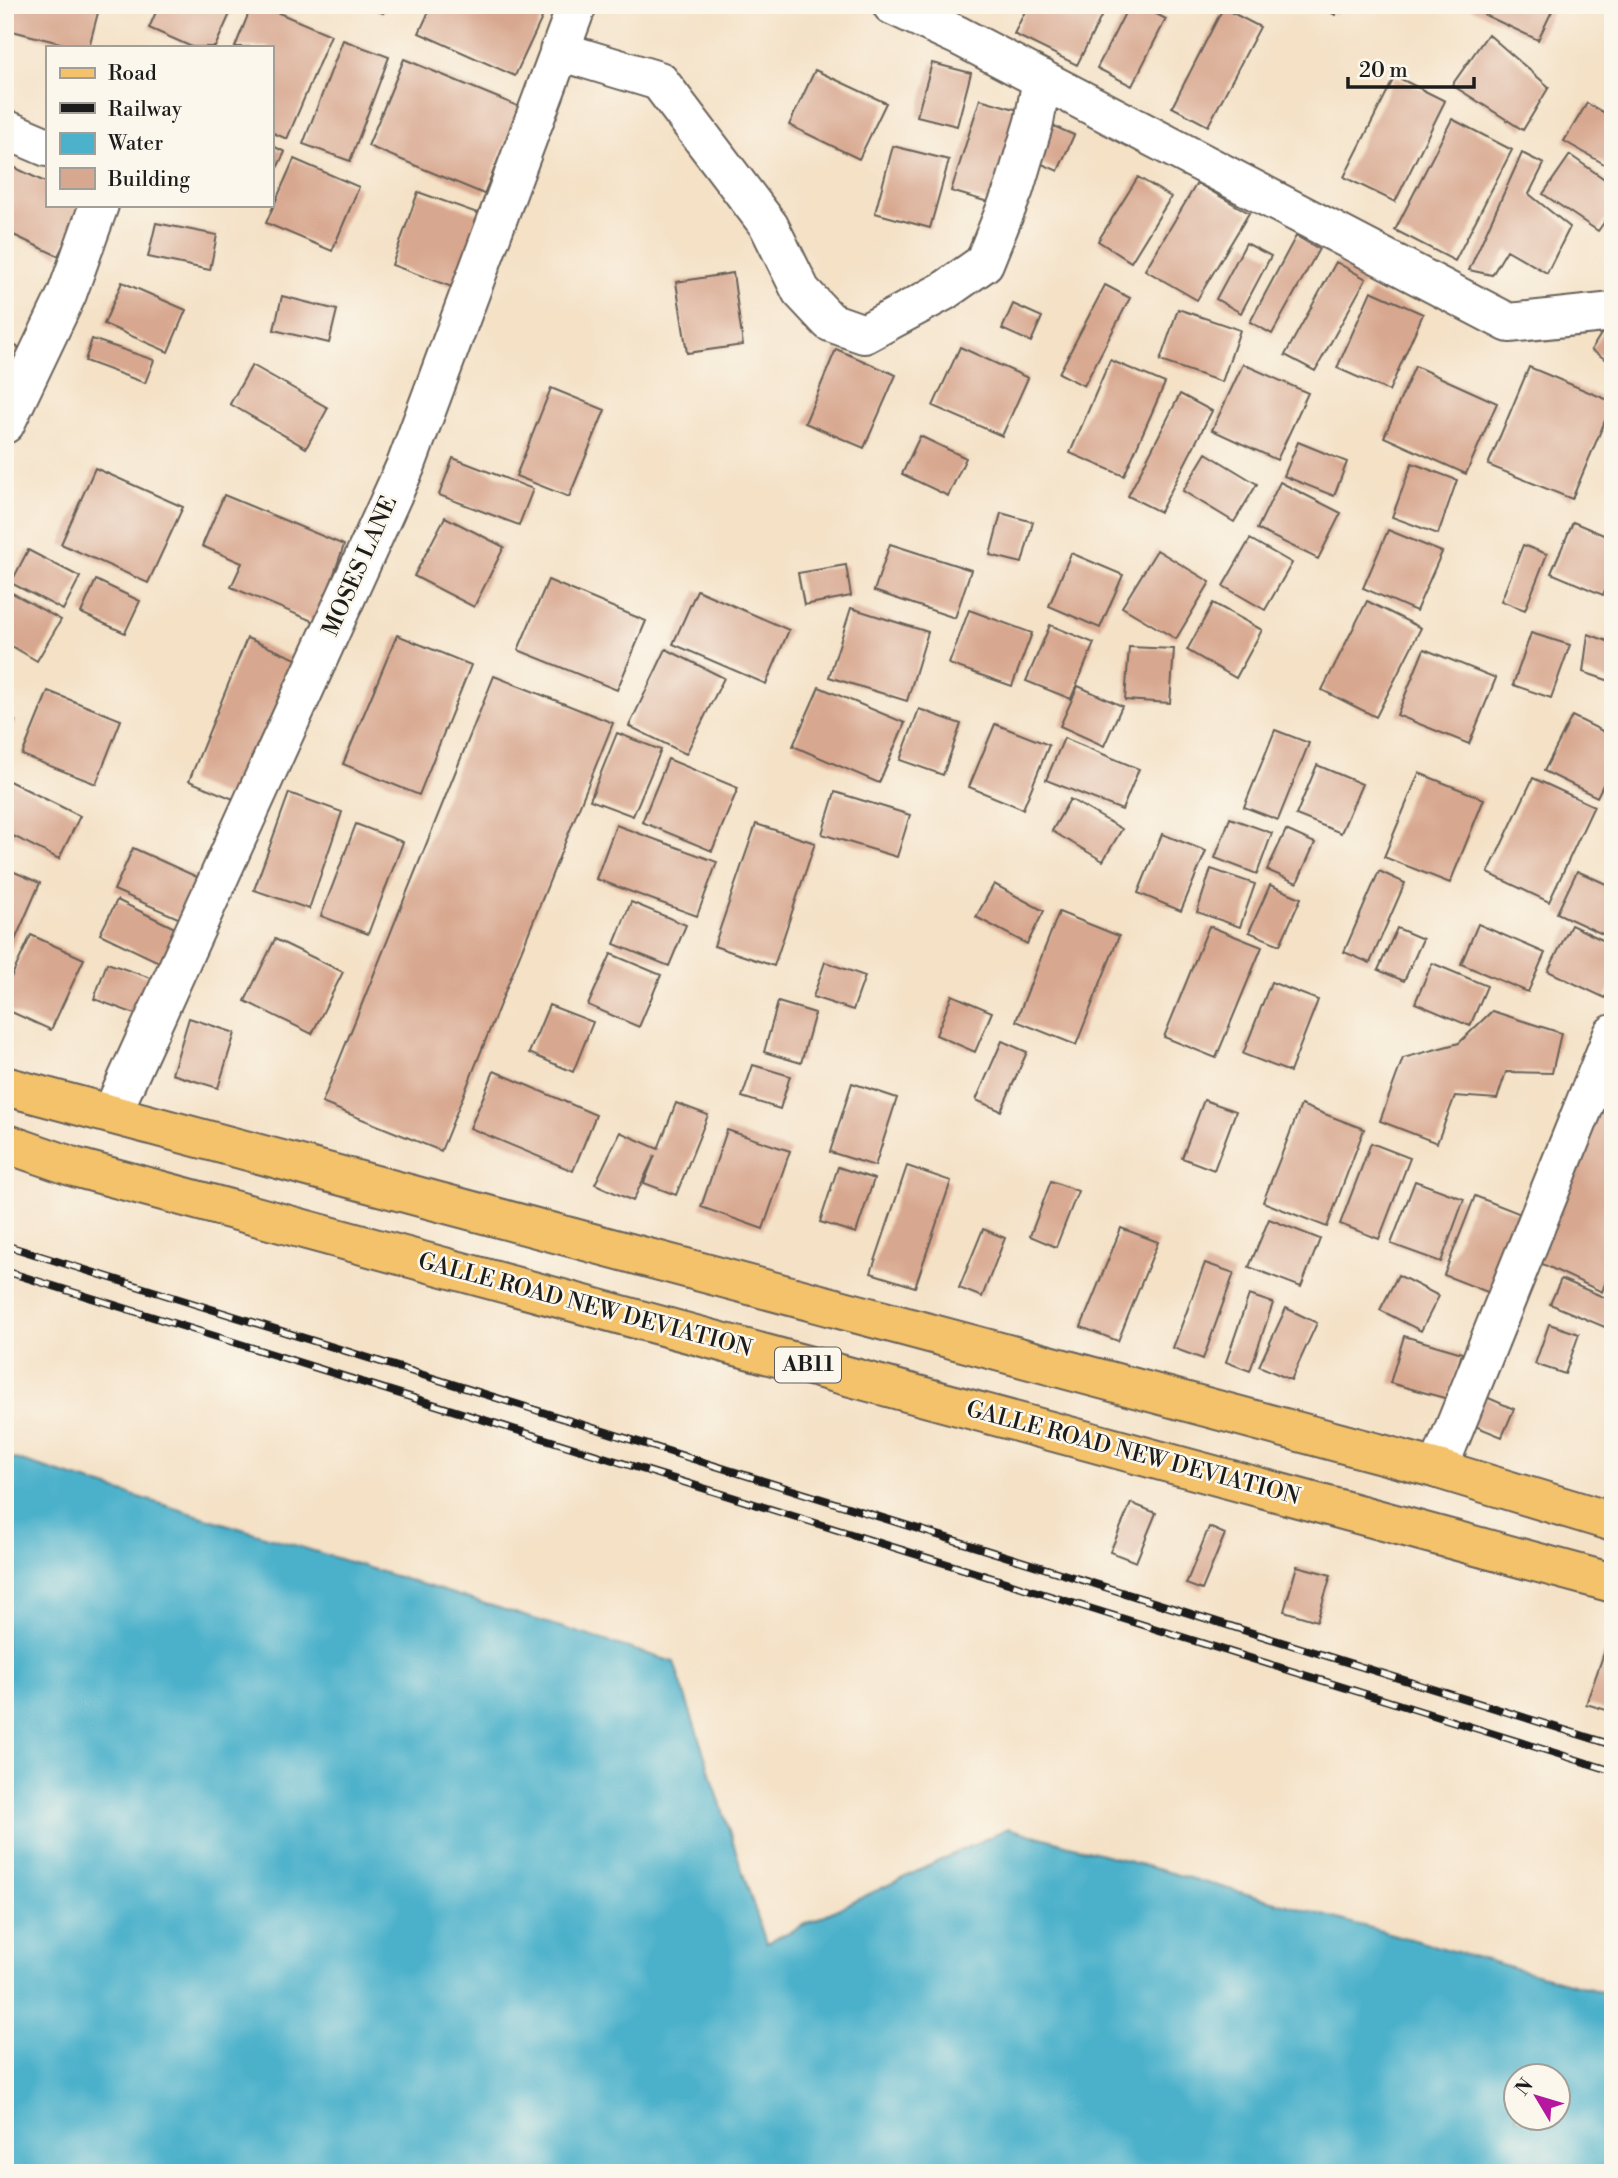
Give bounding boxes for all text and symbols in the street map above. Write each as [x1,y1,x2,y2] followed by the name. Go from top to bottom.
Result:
[46,46,273,206] legend
[1348,46,1474,90] scale bar
[1359,58,1408,84] text: 20 m
[108,61,157,87] text: Road
[108,97,183,123] text: Railway
[107,131,163,157] text: Water
[107,167,190,193] text: Building
[317,492,403,640] street label: MOSES LANE
[415,1247,755,1363] street label: GALLE ROAD NEW DEVIATION
[775,1348,841,1382] road number: AB11
[963,1395,1303,1511] street label: GALLE ROAD NEW DEVIATION
[1502,2062,1572,2132] north arrow
[1510,2074,1538,2100] text: N

